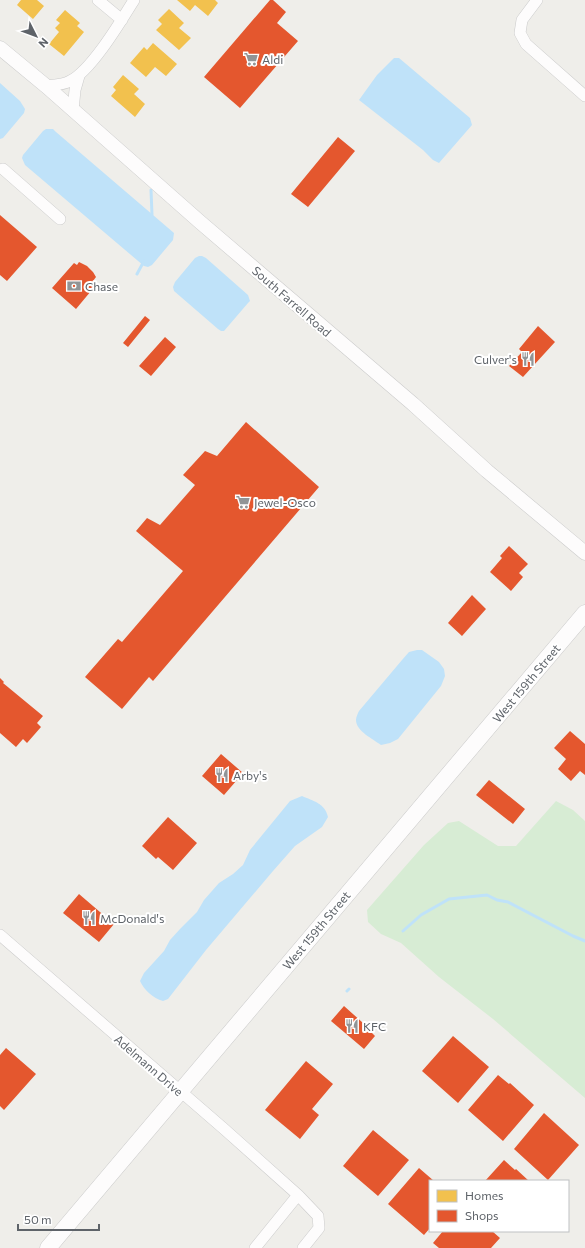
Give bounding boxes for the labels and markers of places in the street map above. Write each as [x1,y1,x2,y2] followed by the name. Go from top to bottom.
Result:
[243,51,259,67] supermarket icon: Aldi
[262,52,283,66] place label: Aldi
[66,278,82,294] bank icon: Chase
[85,279,118,293] place label: Chase
[520,351,536,367] restaurant icon: Culver's
[474,352,517,366] place label: Culver's
[235,494,251,510] supermarket icon: Jewel-Osco
[254,495,316,510] place label: Jewel-Osco
[214,767,230,783] restaurant icon: Arby's
[233,768,267,782] place label: Arby's
[81,910,97,926] restaurant icon: McDonald's
[100,911,164,925] place label: McDonald's
[344,1018,360,1034] restaurant icon: KFC
[363,1019,386,1033] place label: KFC

